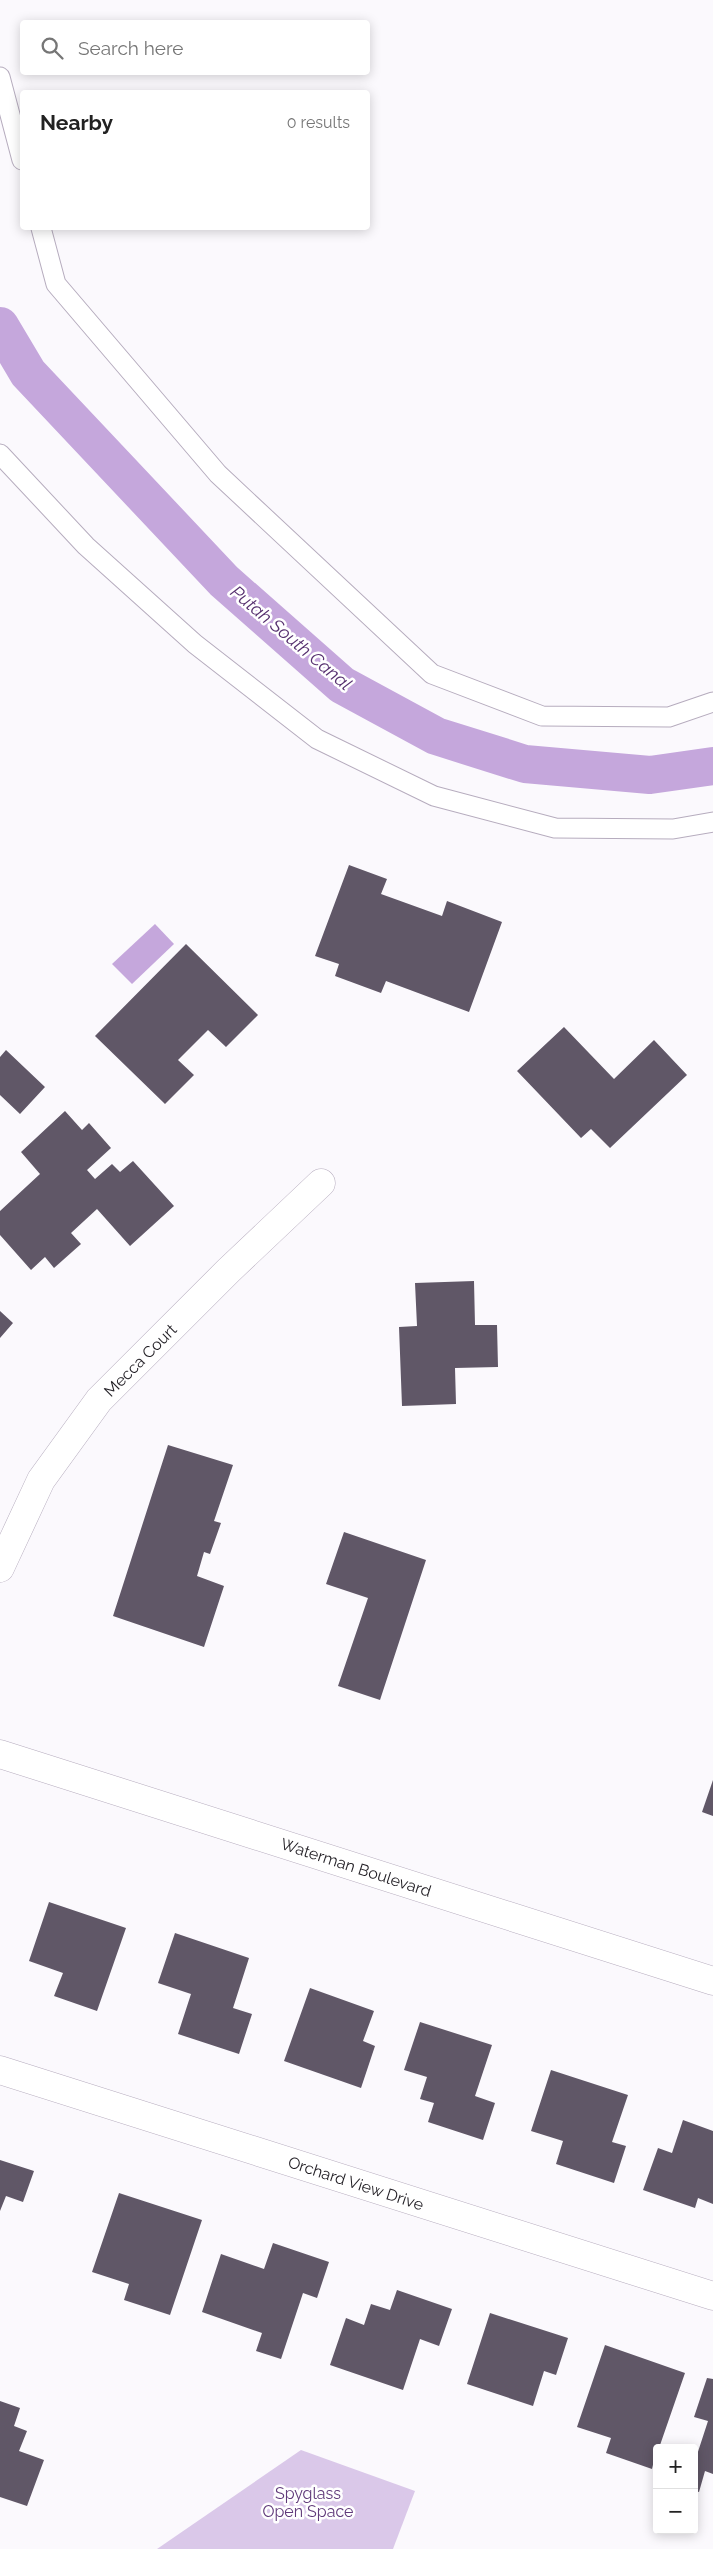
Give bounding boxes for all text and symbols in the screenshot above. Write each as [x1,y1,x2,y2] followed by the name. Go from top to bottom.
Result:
[20,20,370,75] search box
[38,34,66,62] icon: search
[78,37,184,59] text: Search here
[40,110,113,135] text: Nearby
[287,113,350,132] text: 0 results
[227,581,356,694] water label: Putah South Canal
[100,1320,181,1401] street label: Mecca Court
[278,1834,434,1901] street label: Waterman Boulevard
[286,2153,426,2214] street label: Orchard View Drive
[653,2444,698,2534] map controls
[653,2444,698,2489] button: +
[262,2484,354,2521] park label: Spyglass Open Space
[653,2489,698,2534] button: −

